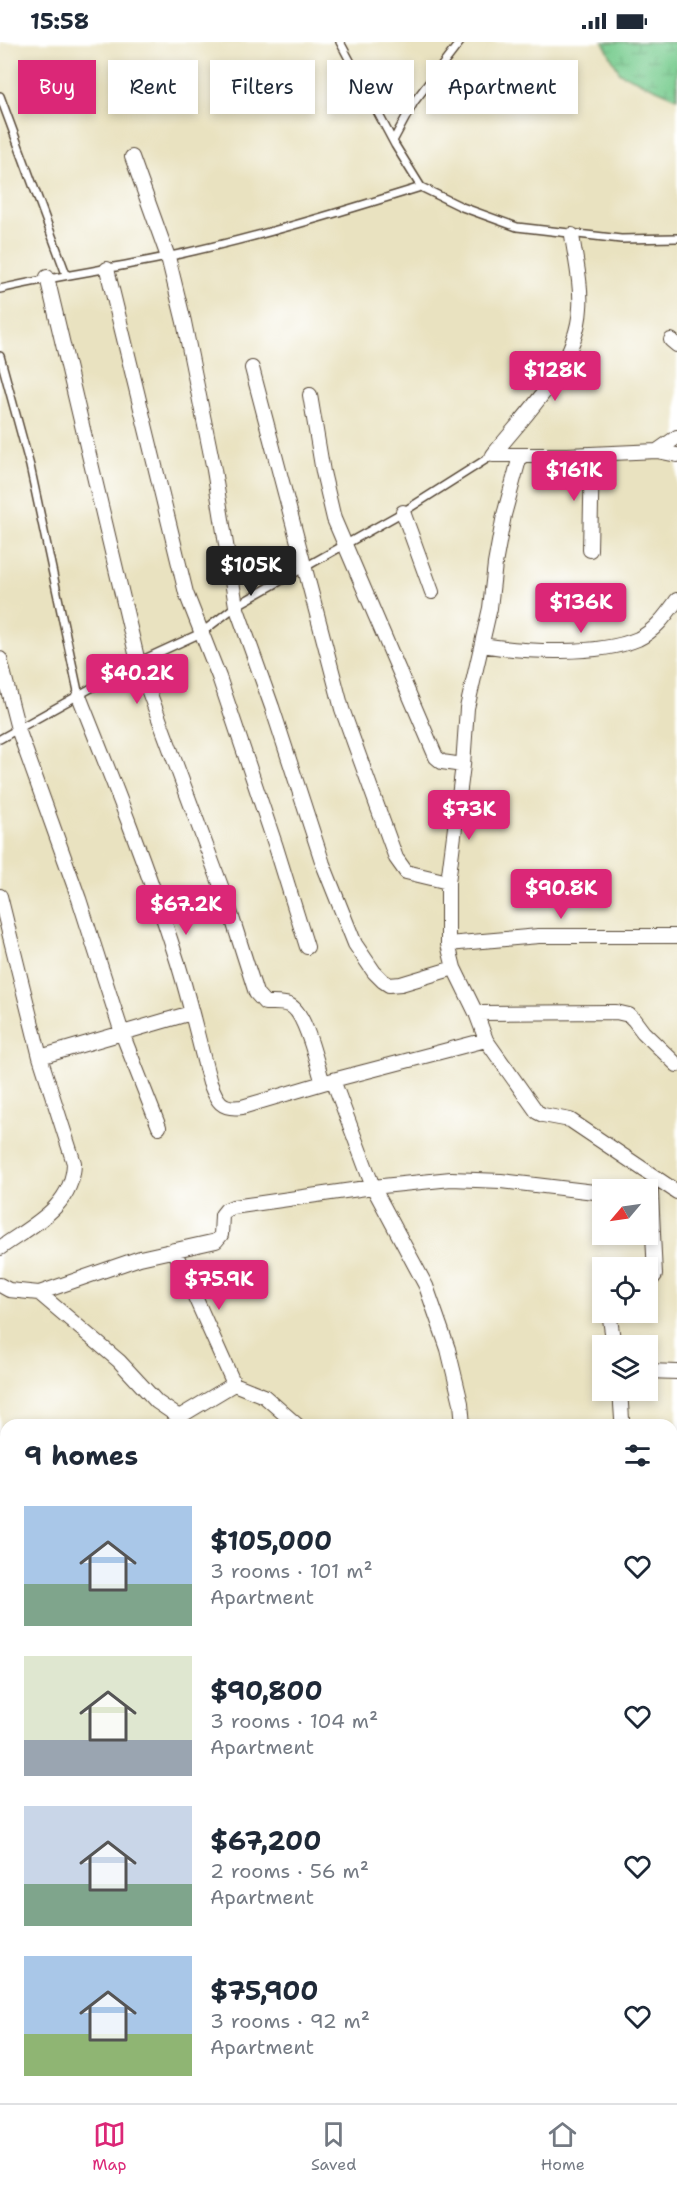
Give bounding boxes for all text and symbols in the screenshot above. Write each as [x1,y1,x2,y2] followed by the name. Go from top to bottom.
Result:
[30,7,89,36] text: 15:58
[18,60,96,114] chip: Buy
[108,60,198,114] chip: Rent
[210,60,315,114] chip: Filters
[327,60,414,114] chip: New
[426,60,578,114] chip: Apartment
[513,351,597,402] pin: $128K
[524,357,587,383] text: $128K
[532,451,616,502] pin: $161K
[546,457,602,483] text: $161K
[209,546,293,597] pin: $105K
[220,552,282,578] text: $105K
[539,583,623,634] pin: $136K
[549,589,613,615] text: $136K
[88,654,186,705] pin: $40.2K
[100,660,174,686] text: $40.2K
[433,790,505,841] pin: $73K
[442,796,496,822] text: $73K
[512,869,610,920] pin: $90.8K
[525,875,597,901] text: $90.8K
[137,885,235,936] pin: $67.2K
[150,891,222,917] text: $67.2K
[592,1179,658,1245] north arrow
[592,1179,658,1401] map controls
[592,1257,658,1323] button: locate
[170,1260,268,1311] pin: $75.9K
[184,1266,254,1292] text: $75.9K
[592,1335,658,1401] button: layers
[24,1438,138,1473] text: 9 homes
[621,1439,654,1472] icon: filters
[210,1523,332,1558] text: $105,000
[72,1530,144,1602] icon: home
[621,1550,654,1583] icon: heart
[210,1558,373,1584] text: 3 rooms · 101 m²
[210,1584,314,1610] text: Apartment
[210,1673,323,1708] text: $90,800
[72,1680,144,1752] icon: home
[621,1700,654,1733] icon: heart
[210,1708,378,1734] text: 3 rooms · 104 m²
[210,1734,314,1760] text: Apartment
[210,1823,321,1858] text: $67,200
[72,1830,144,1902] icon: home
[621,1850,654,1883] icon: heart
[210,1858,369,1884] text: 2 rooms · 56 m²
[210,1884,314,1910] text: Apartment
[210,1973,319,2008] text: $75,900
[72,1980,144,2052] icon: home
[621,2000,654,2033] icon: heart
[210,2008,370,2034] text: 3 rooms · 92 m²
[210,2034,314,2060] text: Apartment
[92,2118,126,2175] tab: Map
[311,2118,356,2175] tab: Saved
[541,2118,585,2175] tab: Home

